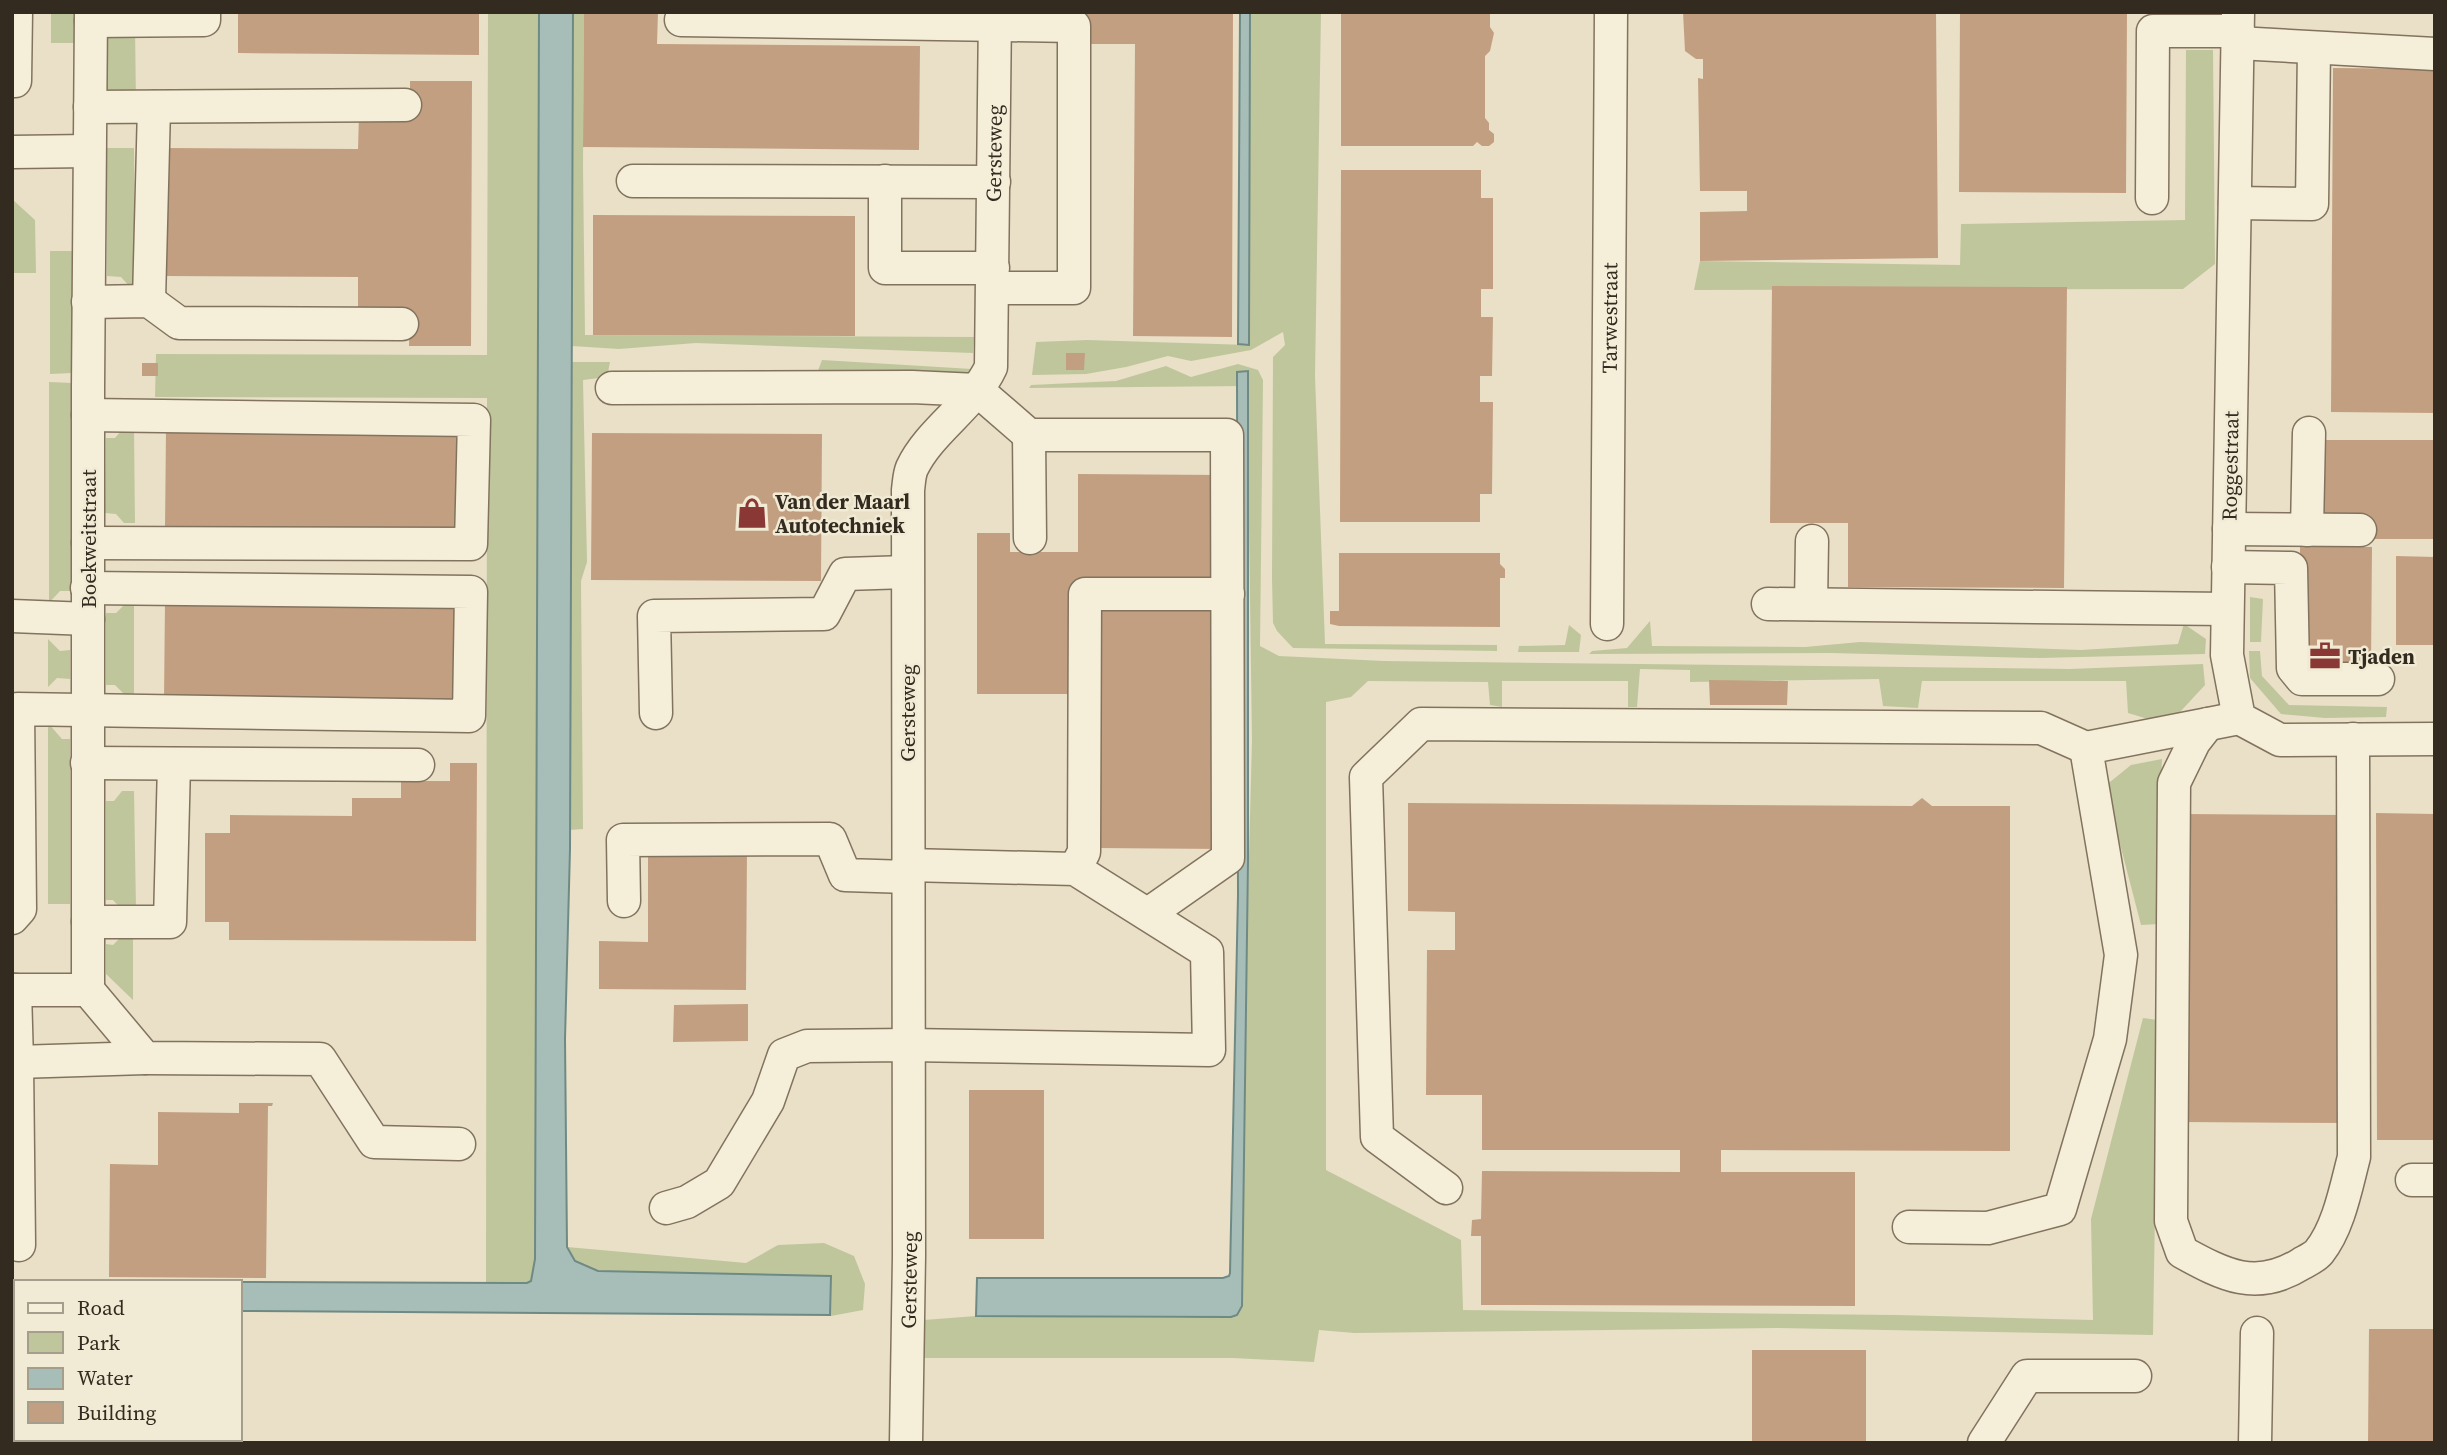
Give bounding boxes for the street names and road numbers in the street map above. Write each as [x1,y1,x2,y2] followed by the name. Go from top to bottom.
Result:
[978,104,1008,202] street label: Gersteweg
[1594,262,1624,373] street label: Tarwestraat
[2215,411,2245,521] street label: Roggestraat
[74,469,103,608] street label: Boekweitstraat
[893,664,922,762] street label: Gersteweg
[893,1231,924,1329] street label: Gersteweg

